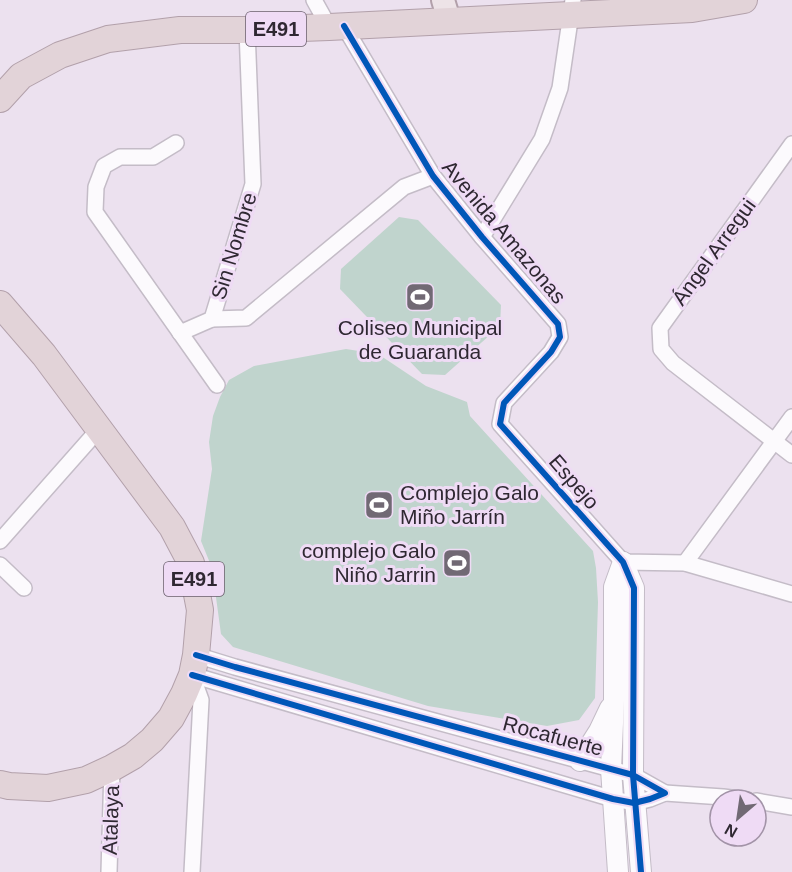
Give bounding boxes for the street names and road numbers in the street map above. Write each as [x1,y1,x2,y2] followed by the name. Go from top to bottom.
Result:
[246,12,306,46] road number: E491
[438,156,571,308] street label: Avenida Amazonas
[206,189,261,302] street label: Sin Nombre
[667,194,760,309] street label: Ángel Arregui
[545,450,604,513] street label: Espejo
[164,562,224,596] road number: E491
[501,711,606,760] street label: Rocafuerte
[98,784,123,855] street label: Atalaya

